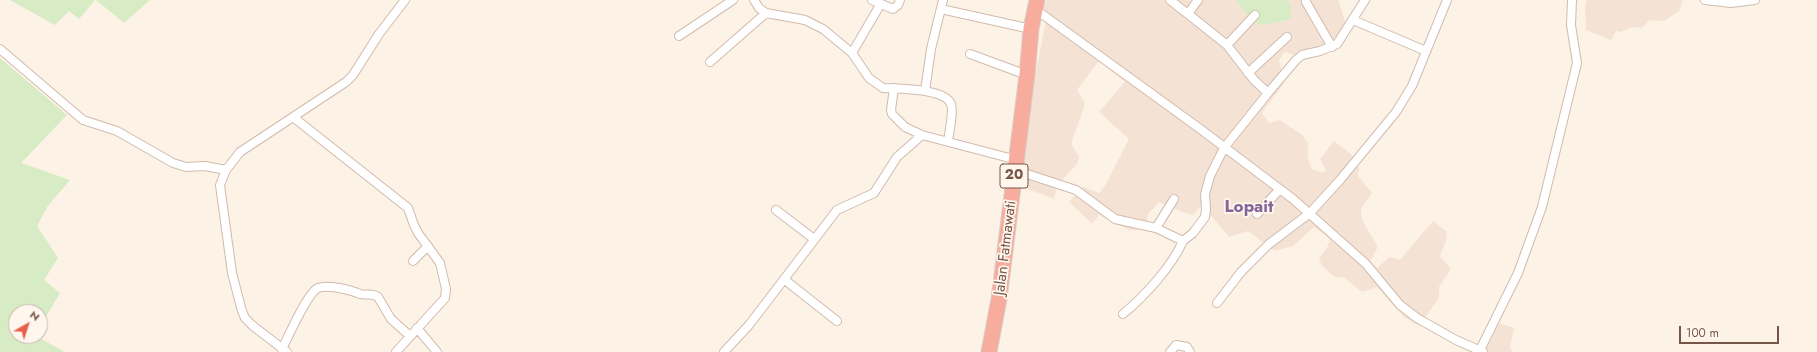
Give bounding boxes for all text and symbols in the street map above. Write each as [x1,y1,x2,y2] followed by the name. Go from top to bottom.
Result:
[1000,164,1028,188] road number: 20
[1225,198,1273,218] district label: Lopait
[991,200,1021,296] street label: Jalan Fatmawati
[8,304,48,344] north arrow
[26,306,43,324] text: N
[1681,318,1781,344] scale bar
[1686,324,1719,342] text: 100 m

